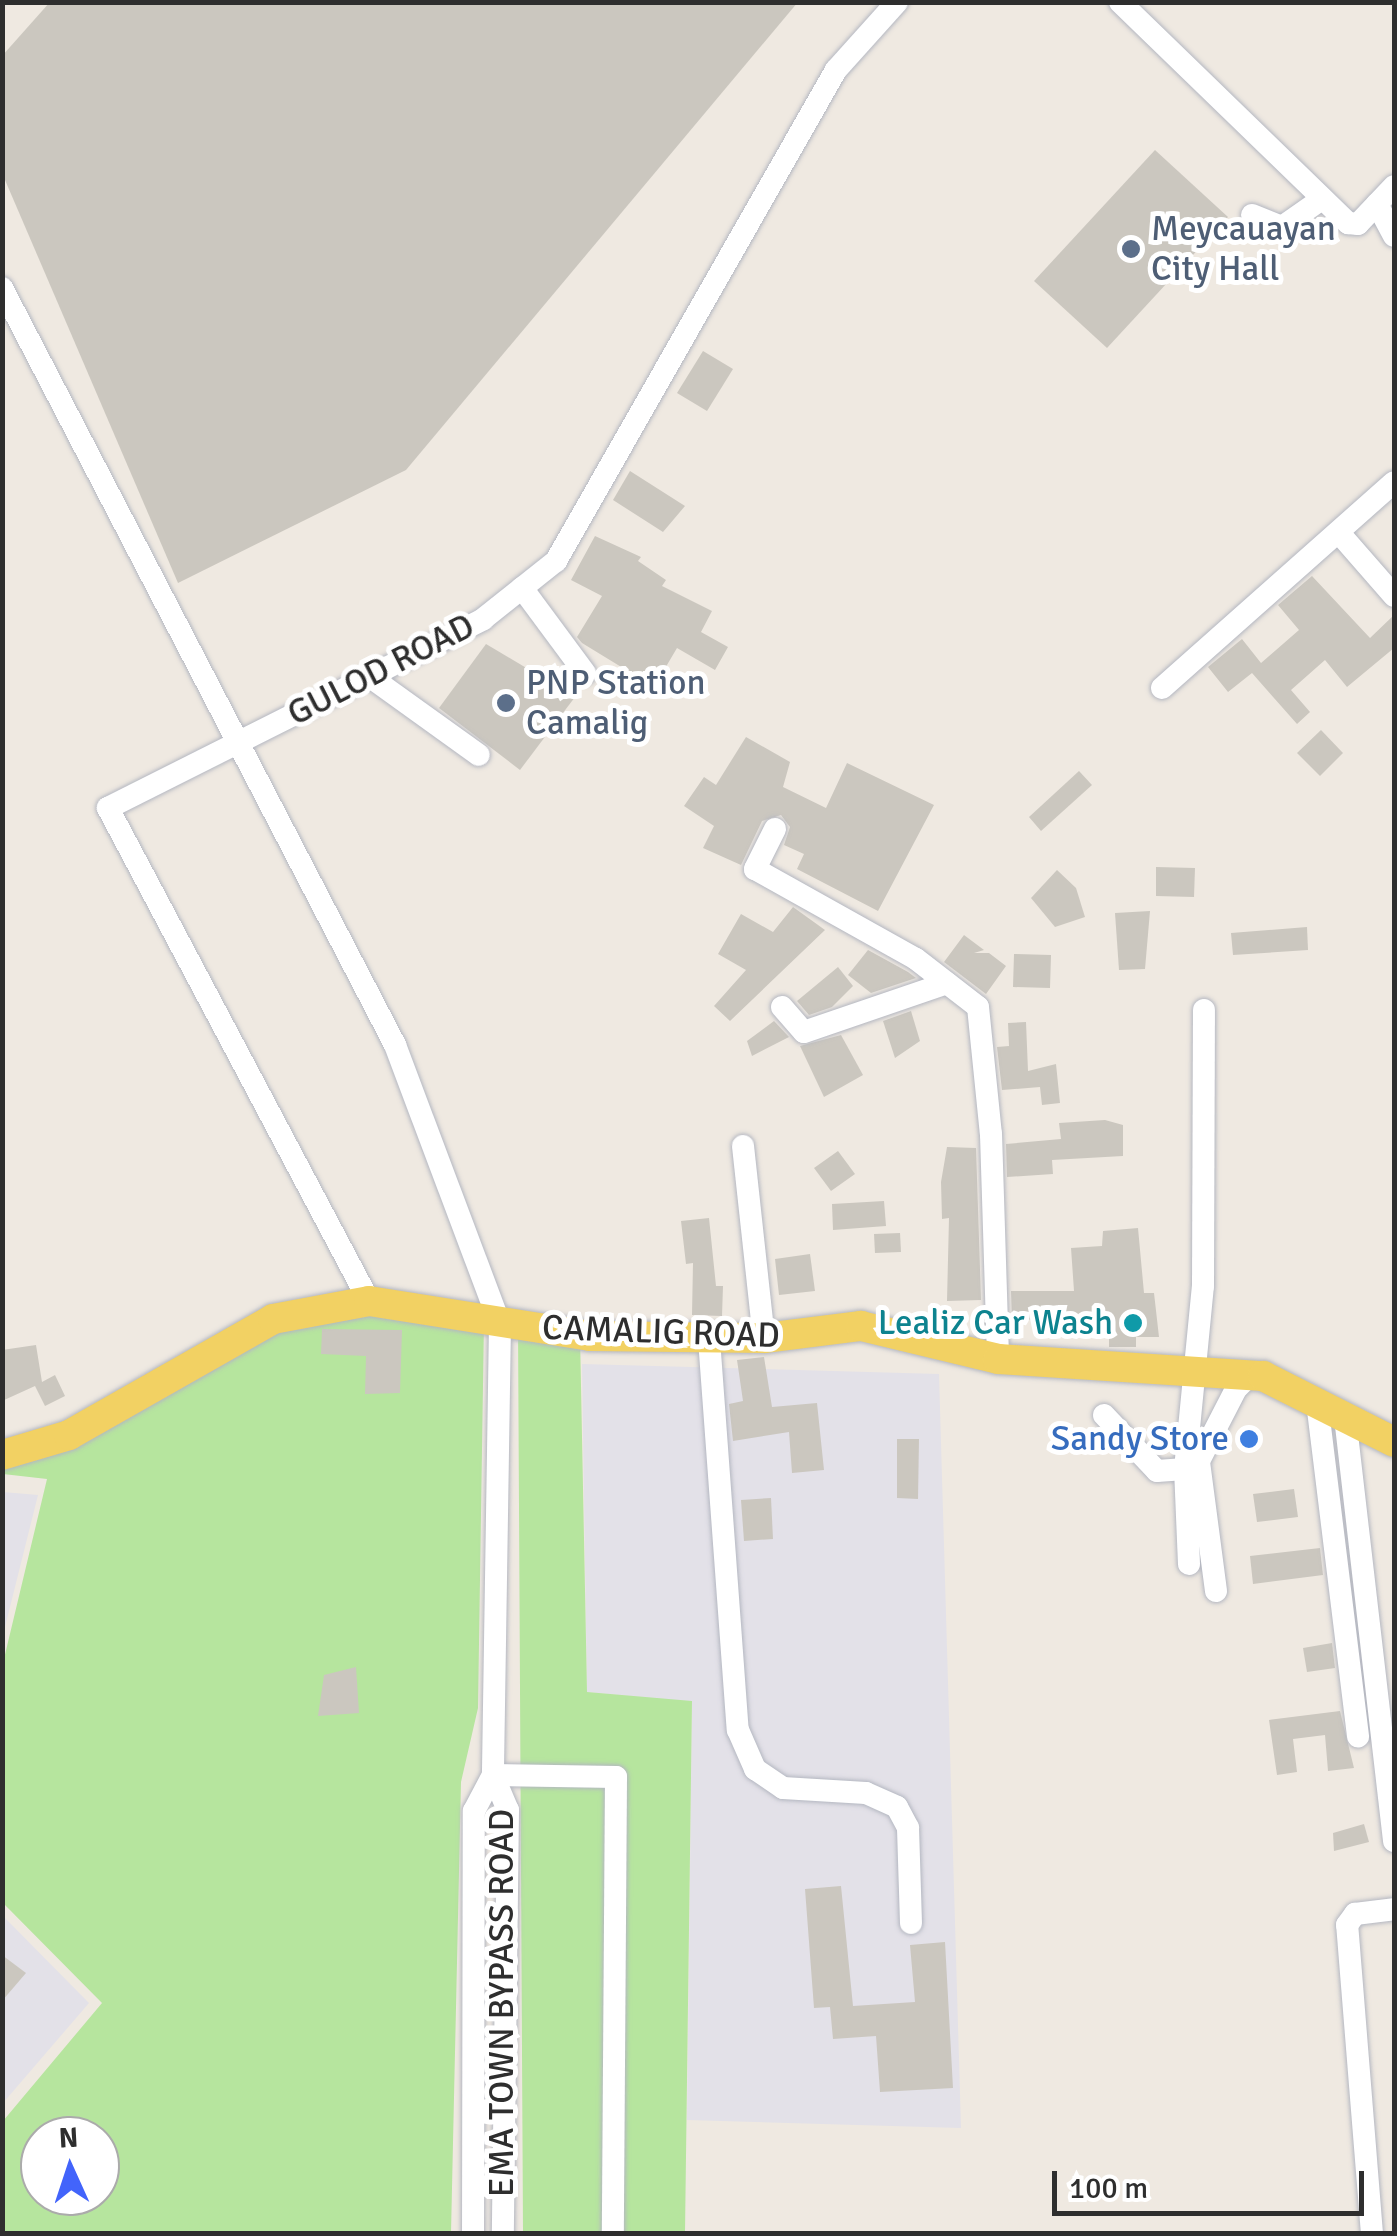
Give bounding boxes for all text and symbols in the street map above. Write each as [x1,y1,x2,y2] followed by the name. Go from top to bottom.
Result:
[1151,208,1336,290] place label: Meycauayan City Hall
[1120,238,1142,260] marker: Meycauayan City Hall
[281,605,481,735] street label: GULOD ROAD
[526,662,706,744] place label: PNP Station Camalig
[495,692,517,714] marker: PNP Station Camalig
[878,1302,1113,1344] place label: Lealiz Car Wash
[541,1307,781,1357] street label: CAMALIG ROAD
[1122,1312,1144,1334] marker: Lealiz Car Wash
[1051,1418,1229,1460] place label: Sandy Store
[1238,1428,1260,1450] marker: Sandy Store
[481,1809,523,2197] street label: EMA TOWN BYPASS ROAD
[20,2116,120,2216] north arrow
[58,2121,79,2156] text: N
[1057,2151,1370,2213] scale bar
[1069,2170,1148,2207] text: 100 m

